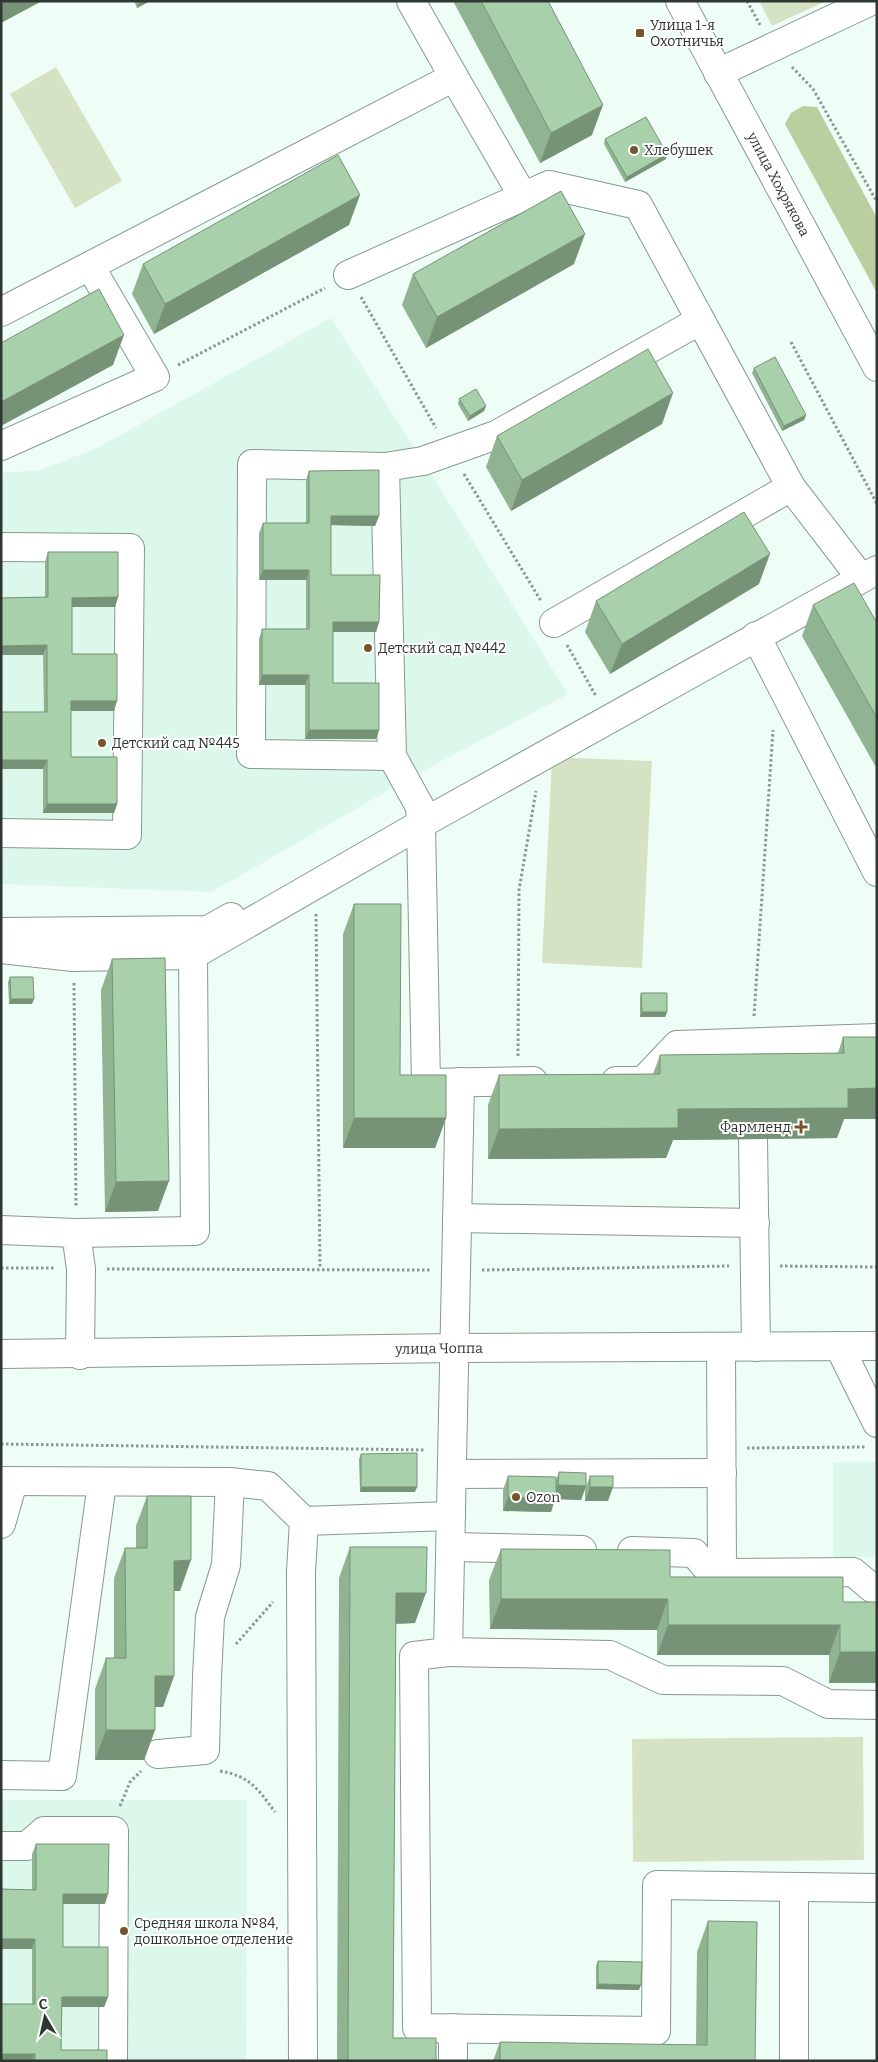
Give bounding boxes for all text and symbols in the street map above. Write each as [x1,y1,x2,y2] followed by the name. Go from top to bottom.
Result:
[650,17,724,50] place label: Улица 1-я Охотничья
[634,27,646,39] marker: Улица 1-я Охотничья
[743,128,814,239] street label: улица Хохрякова
[644,142,714,159] place label: Хлебушек
[628,144,640,156] marker: Хлебушек
[378,640,506,657] place label: Детский сад №442
[362,642,374,654] marker: Детский сад №442
[112,735,240,752] place label: Детский сад №445
[96,737,108,749] marker: Детский сад №445
[720,1119,792,1136] place label: Фармленд
[795,1121,807,1133] marker: Фармленд
[394,1339,483,1357] street label: улица Чоппа
[526,1489,560,1506] place label: Ozon
[510,1491,522,1503] marker: Ozon
[134,1915,293,1948] place label: Средняя школа №84, дошкольное отделение
[118,1925,130,1937] marker: Средняя школа №84, дошкольное отделение
[20,1992,70,2042] north arrow
[37,1996,49,2014] text: С

